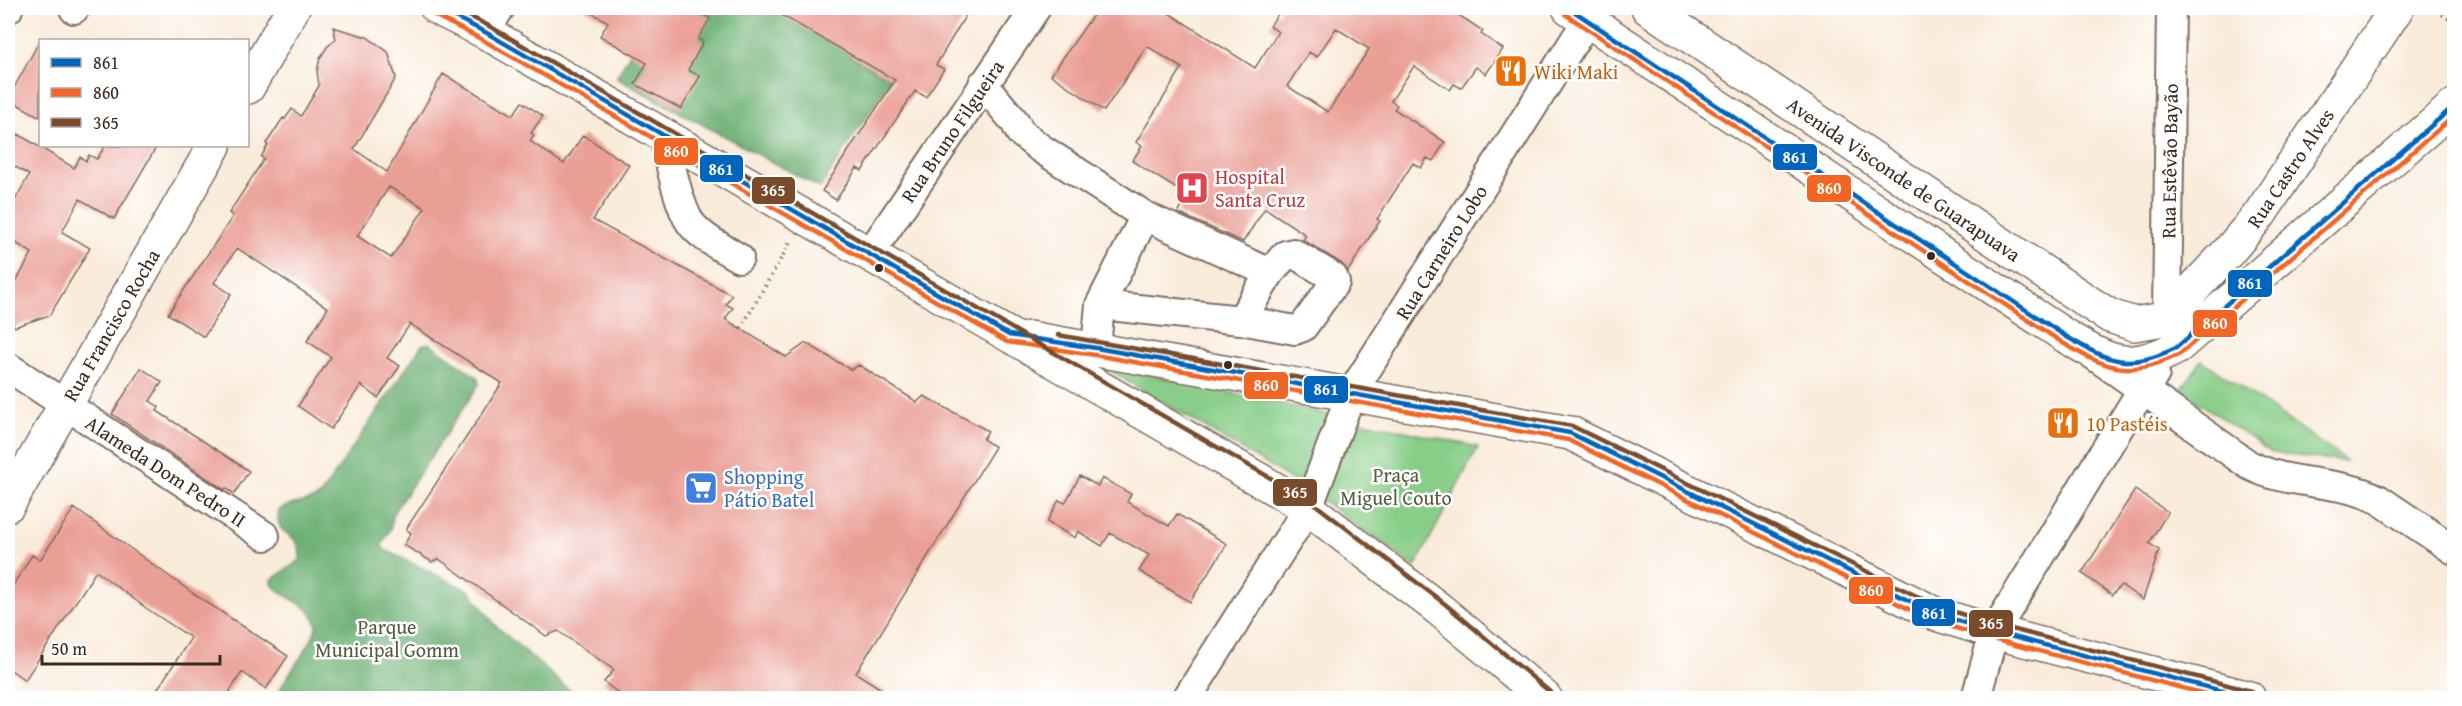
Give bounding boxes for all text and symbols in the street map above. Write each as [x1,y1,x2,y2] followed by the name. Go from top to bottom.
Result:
[39,39,249,147] legend
[93,49,119,76] text: 861
[893,53,1011,208] street label: Rua Bruno Filgueira
[1493,53,1529,89] restaurant icon: Wiki Maki
[1534,57,1619,86] place label: Wiki Maki
[93,79,119,106] text: 860
[2153,83,2185,239] street label: Rua Estêvão Bayão
[1781,90,2027,269] street label: Avenida Visconde de Guarapuava
[2239,102,2341,234] street label: Rua Castro Alves
[93,109,119,136] text: 365
[653,137,699,166] line badge: 860
[664,139,688,163] text: 860
[1772,143,1818,171] line badge: 861
[1783,145,1807,169] text: 861
[699,154,744,183] line badge: 861
[709,157,733,181] text: 861
[1215,162,1305,214] place label: Hospital Santa Cruz
[1174,170,1210,206] hospital icon: Hospital Santa Cruz
[1806,174,1852,203] line badge: 860
[751,176,796,205] line badge: 365
[1817,176,1841,200] text: 860
[761,178,785,202] text: 365
[1388,179,1494,325] street label: Rua Carneiro Lobo
[56,243,167,407] street label: Rua Francisco Rocha
[1925,250,1937,262] unlabelled marker
[873,262,885,274] unlabelled marker
[2227,269,2273,298] line badge: 861
[2238,271,2262,295] text: 861
[2192,309,2238,338] line badge: 860
[2203,311,2227,335] text: 860
[1222,359,1234,371] unlabelled marker
[1243,371,1289,400] line badge: 860
[1254,373,1278,397] text: 860
[1303,375,1349,404] line badge: 861
[1314,377,1338,401] text: 861
[2045,405,2081,441] restaurant icon: 10 Pastéis
[80,408,252,534] street label: Alameda Dom Pedro II
[2086,409,2168,438] place label: 10 Pastéis
[1340,460,1452,512] park label: Praça Miguel Couto
[724,462,815,514] place label: Shopping Pátio Batel
[683,470,719,506] supermarket icon: Shopping Pátio Batel
[1272,478,1318,507] line badge: 365
[1283,480,1307,504] text: 365
[1848,576,1894,605] line badge: 860
[1859,578,1883,602] text: 860
[1911,598,1956,627] line badge: 861
[1922,601,1946,625] text: 861
[1968,609,2014,638] line badge: 365
[1979,611,2003,635] text: 365
[315,612,459,664] park label: Parque Municipal Gomm
[42,628,220,666] scale bar
[51,635,87,662] text: 50 m

